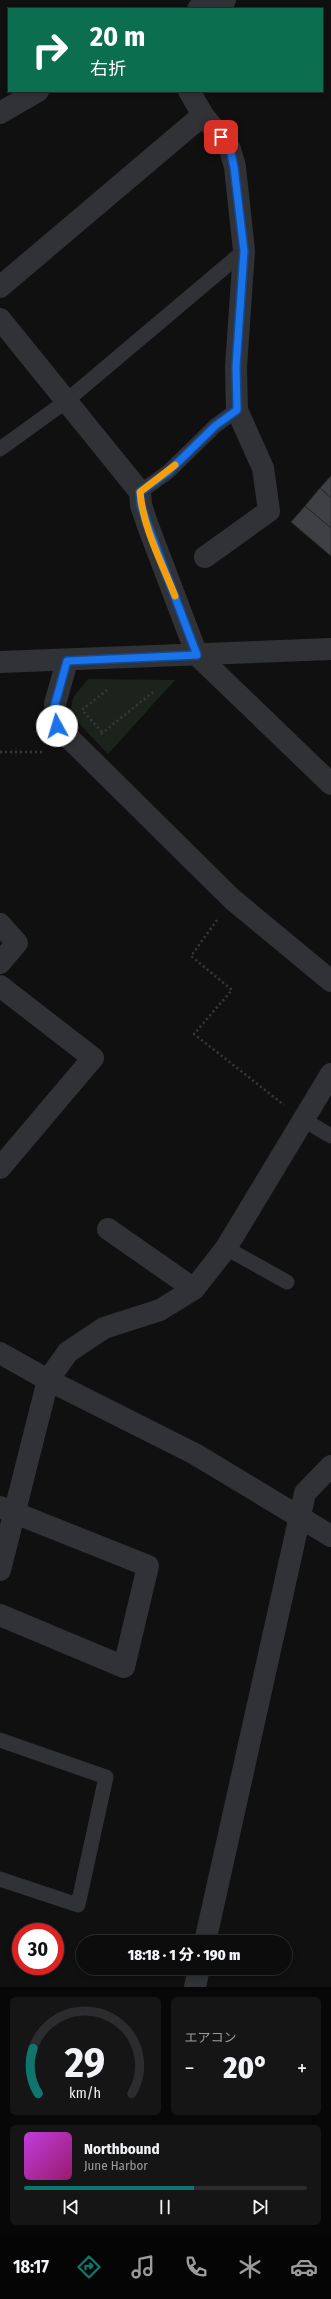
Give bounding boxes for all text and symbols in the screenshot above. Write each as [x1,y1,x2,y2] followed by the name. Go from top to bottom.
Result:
[90,20,145,53] text: 20 m
[24,24,76,76] icon: right
[90,58,126,80] text: 右折
[204,120,238,154] pin
[210,126,232,148] icon: arrive
[36,705,78,747] position arrow
[12,1923,64,1975] speed limit sign: 30
[128,1946,240,1964] text: 18:18 · 1 分 · 190 m
[185,2030,237,2045] text: エアコン
[64,2038,106,2088] text: 29
[223,2050,268,2086] text: 20°
[185,2055,194,2082] text: −
[297,2055,307,2082] text: +
[69,2085,101,2102] text: km/h
[84,2140,160,2158] text: Northbound
[84,2158,148,2173] text: June Harbor
[60,2196,82,2218] icon: previous
[154,2196,176,2218] icon: pause
[249,2196,271,2218] icon: next
[75,2253,103,2281] icon: directions
[129,2253,157,2281] icon: music
[182,2253,210,2281] icon: phone
[236,2253,264,2281] icon: climate
[290,2253,318,2281] icon: car
[13,2256,49,2278] text: 18:17

